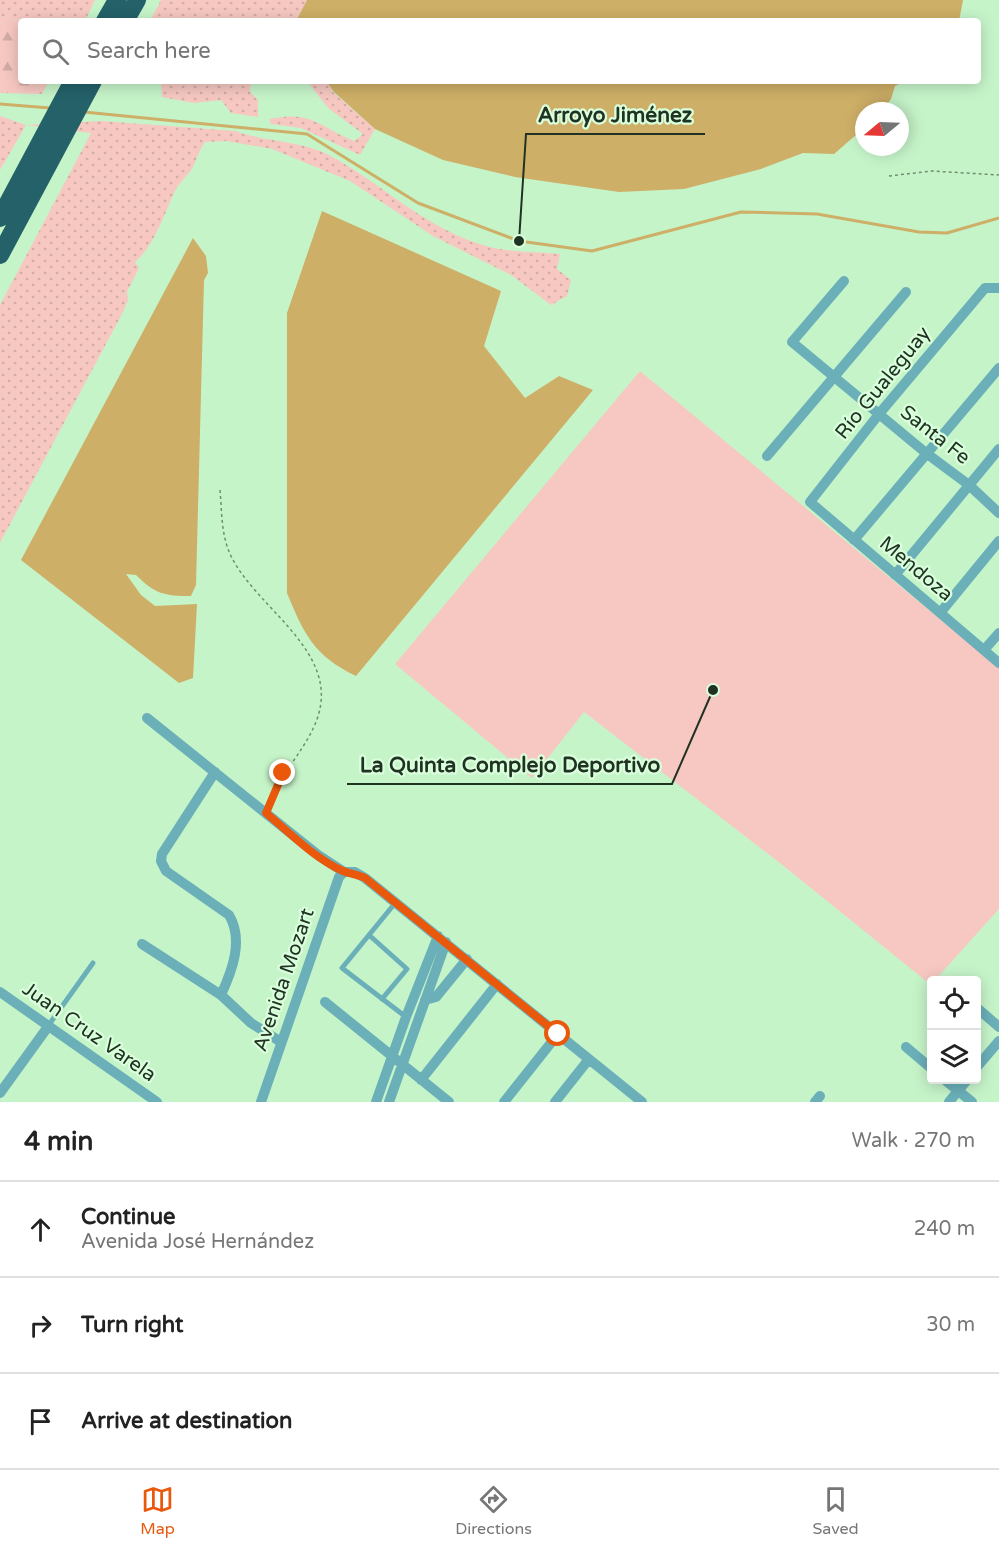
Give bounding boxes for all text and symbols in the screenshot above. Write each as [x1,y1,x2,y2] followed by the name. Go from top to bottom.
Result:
[18,18,981,84] search box
[39,35,72,68] icon: search
[87,38,211,64] text: Search here
[526,95,705,134] callout: Arroyo Jiménez
[855,102,909,156] north arrow
[538,103,693,128] text: Arroyo Jiménez
[830,322,936,444] street label: Río Gualeguay
[895,400,975,470] street label: Santa Fe
[874,531,958,607] street label: Mendoza
[347,745,672,784] callout: La Quinta Complejo Deportivo
[360,753,661,778] text: La Quinta Complejo Deportivo
[269,759,295,785] route end
[248,905,320,1055] street label: Avenida Mozart
[927,976,981,1084] map controls
[927,976,981,1030] button: locate
[17,977,161,1087] street label: Juan Cruz Varela
[544,1020,570,1046] route start
[927,1030,981,1084] button: layers
[24,1126,93,1157] text: 4 min
[852,1129,975,1153] text: Walk · 270 m
[81,1204,176,1230] text: Continue
[24,1213,57,1246] icon: ahead
[914,1217,975,1241] text: 240 m
[81,1230,314,1254] text: Avenida José Hernández
[24,1309,57,1342] icon: right
[81,1312,183,1338] text: Turn right
[926,1313,975,1337] text: 30 m
[24,1405,57,1438] icon: arrive
[81,1408,292,1434] text: Arrive at destination
[140,1483,175,1539] tab: Map
[455,1483,532,1539] tab: Directions
[812,1483,859,1539] tab: Saved

